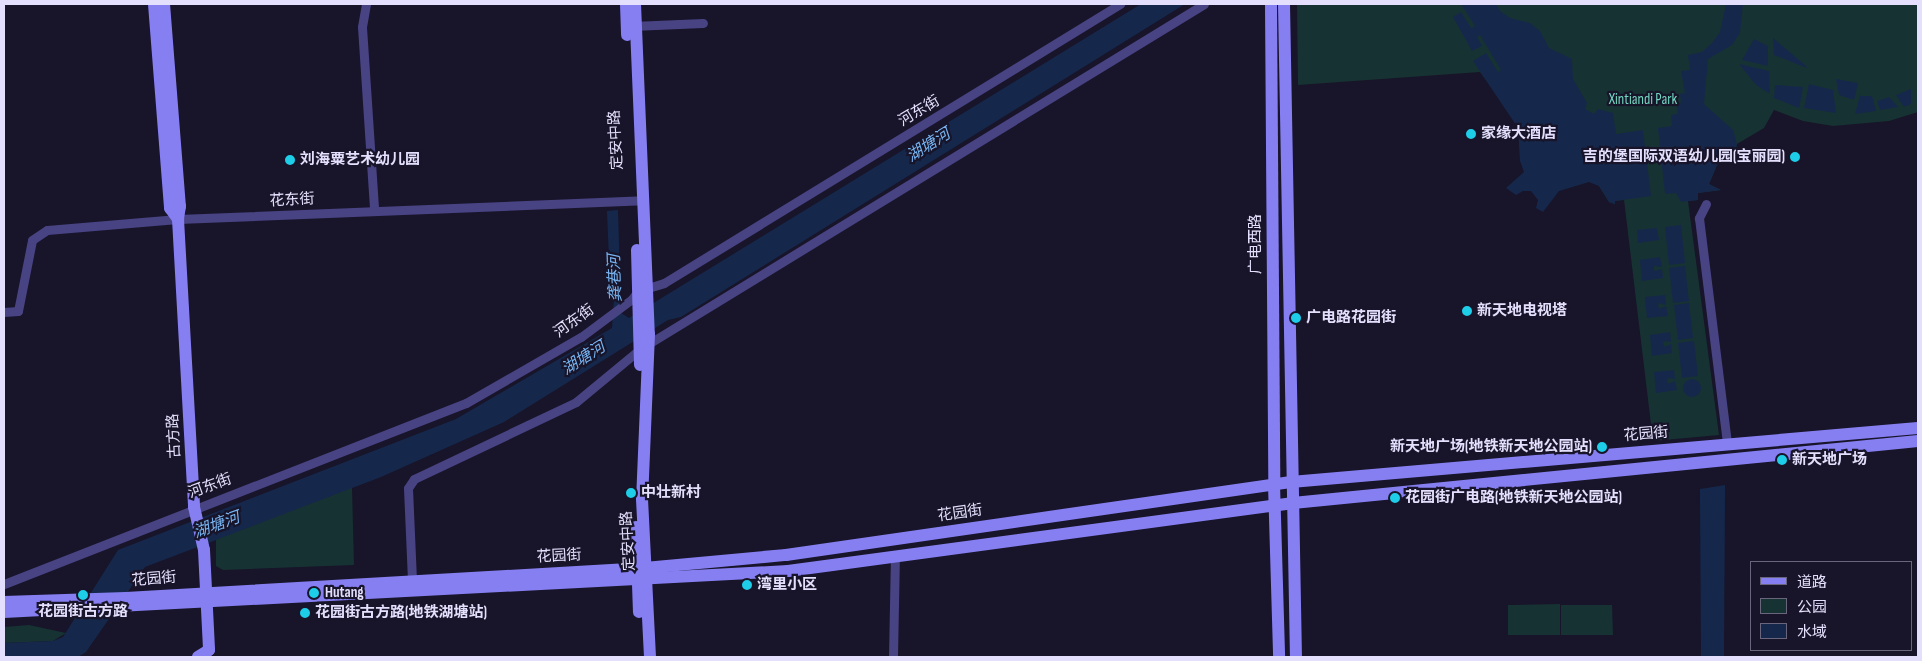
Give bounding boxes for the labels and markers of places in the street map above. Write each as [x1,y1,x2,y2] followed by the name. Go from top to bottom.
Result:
[1481,125,1556,143] place label: 家缘大酒店
[1465,128,1477,140] marker: 家缘大酒店
[1583,148,1785,166] place label: 吉的堡国际双语幼儿园(宝丽园)
[300,151,420,169] place label: 刘海粟艺术幼儿园
[1789,151,1801,163] marker: 吉的堡国际双语幼儿园(宝丽园)
[284,154,296,166] marker: 刘海粟艺术幼儿园
[1477,302,1567,320] place label: 新天地电视塔
[1461,305,1473,317] marker: 新天地电视塔
[1306,309,1396,327] place label: 广电路花园街
[1290,312,1302,324] marker: 广电路花园街
[1390,438,1592,456] place label: 新天地广场(地铁新天地公园站)
[1596,441,1608,453] marker: 新天地广场(地铁新天地公园站)
[1792,451,1867,469] place label: 新天地广场
[1776,454,1788,466] marker: 新天地广场
[641,484,701,502] place label: 中壮新村
[625,487,637,499] marker: 中壮新村
[1405,489,1622,507] place label: 花园街广电路(地铁新天地公园站)
[1389,492,1401,504] marker: 花园街广电路(地铁新天地公园站)
[757,576,817,594] place label: 湾里小区
[741,579,753,591] marker: 湾里小区
[325,584,364,602] place label: Hutang
[307,586,321,600] marker: Hutang
[77,589,89,601] marker: 花园街古方路
[38,603,128,621] place label: 花园街古方路
[315,604,487,622] place label: 花园街古方路(地铁湖塘站)
[299,607,311,619] marker: 花园街古方路(地铁湖塘站)

